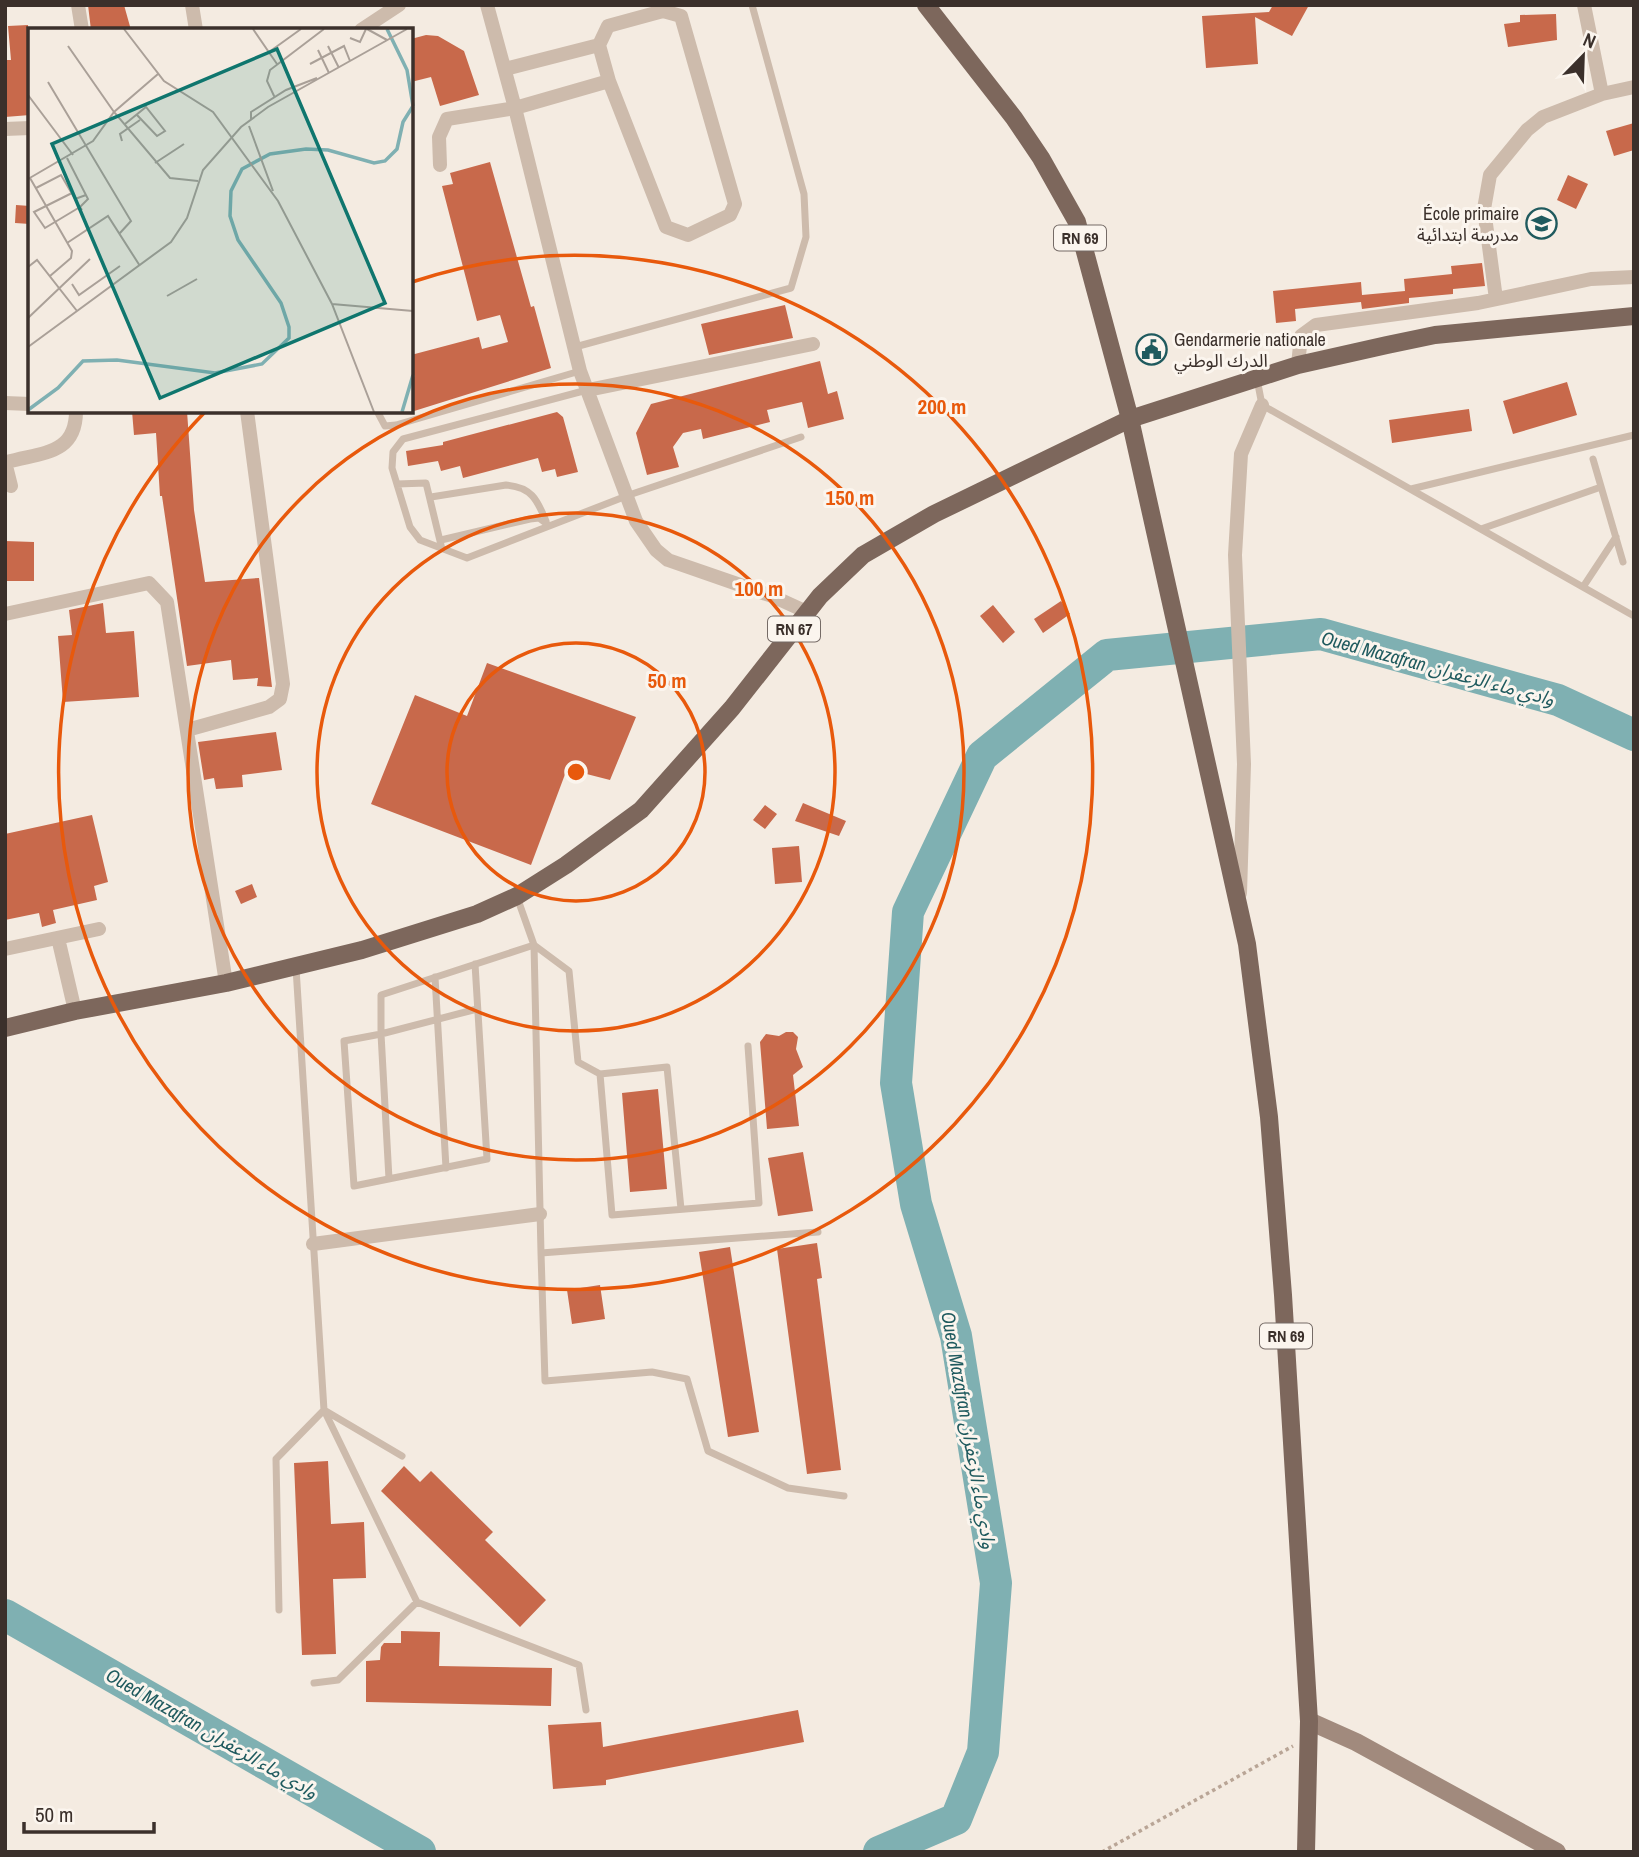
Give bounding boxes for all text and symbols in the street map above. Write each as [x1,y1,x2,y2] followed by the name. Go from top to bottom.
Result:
[1548,21,1618,91] north arrow
[1579,26,1600,55] text: N
[28,28,413,413] inset map
[1417,201,1519,247] place label: École primaire مدرسة ابتدائية
[1525,207,1559,241] school or university icon: École primaire مدرسة ابتدائية
[1054,226,1106,250] road number: RN 69
[1174,327,1326,374] place label: Gendarmerie nationale الدرك الوطني
[1134,333,1168,367] public building icon: Gendarmerie nationale الدرك الوطني
[918,392,966,421] text: 200 m
[826,483,874,512] text: 150 m
[735,574,783,603] text: 100 m
[768,616,820,642] road number: RN 67
[1318,624,1558,714] water label: Oued Mazafran وادي ماء الزعفران
[647,666,687,695] text: 50 m
[564,760,588,784] centre of rings
[933,1309,1003,1551] water label: Oued Mazafran وادي ماء الزعفران
[1260,1324,1312,1348] road number: RN 69
[100,1662,323,1807] water label: Oued Mazafran وادي ماء الزعفران
[24,1790,154,1834] scale bar
[35,1800,73,1829] text: 50 m

